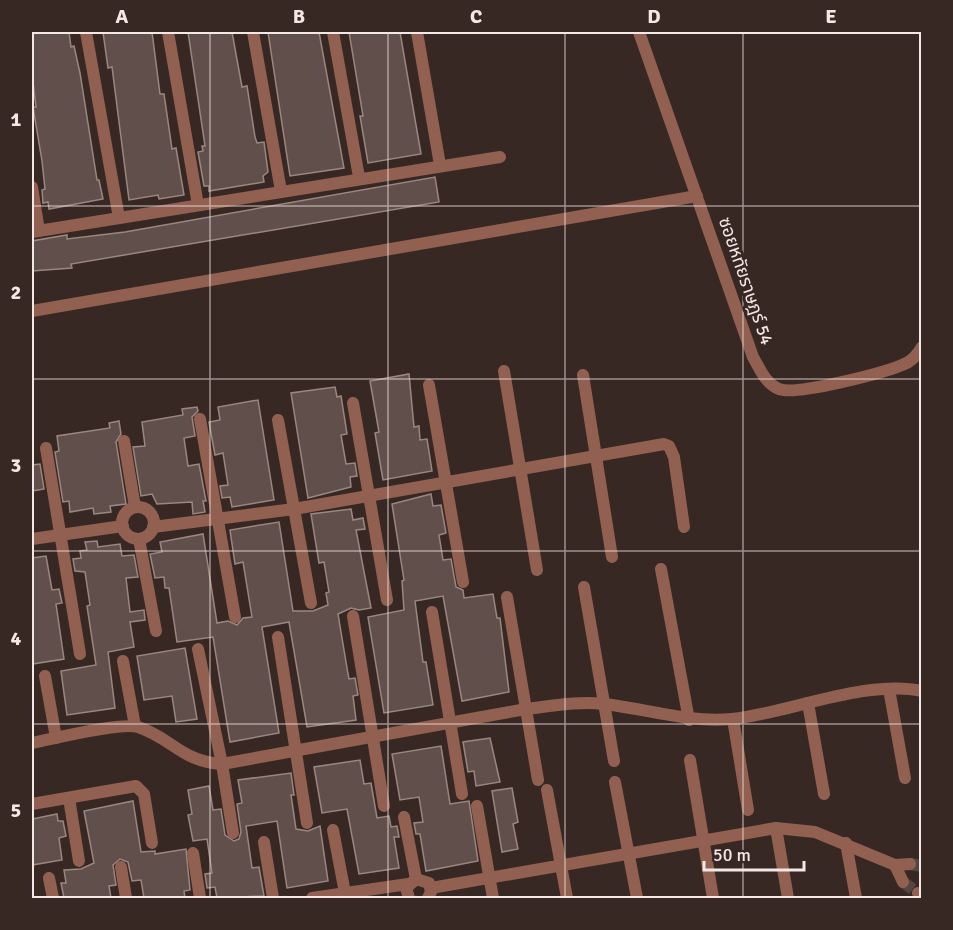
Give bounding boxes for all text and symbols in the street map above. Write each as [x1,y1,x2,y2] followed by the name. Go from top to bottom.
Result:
[116,4,129,29] text: A
[293,4,305,29] text: B
[470,4,482,29] text: C
[647,4,661,29] text: D
[825,4,837,29] text: E
[11,107,22,132] text: 1
[714,214,778,348] street label: ซอยหทัยราษฎร์ 54
[11,280,21,305] text: 2
[11,453,21,478] text: 3
[11,626,22,651] text: 4
[11,798,21,823] text: 5
[704,834,804,872] scale bar
[713,844,751,866] text: 50 m

